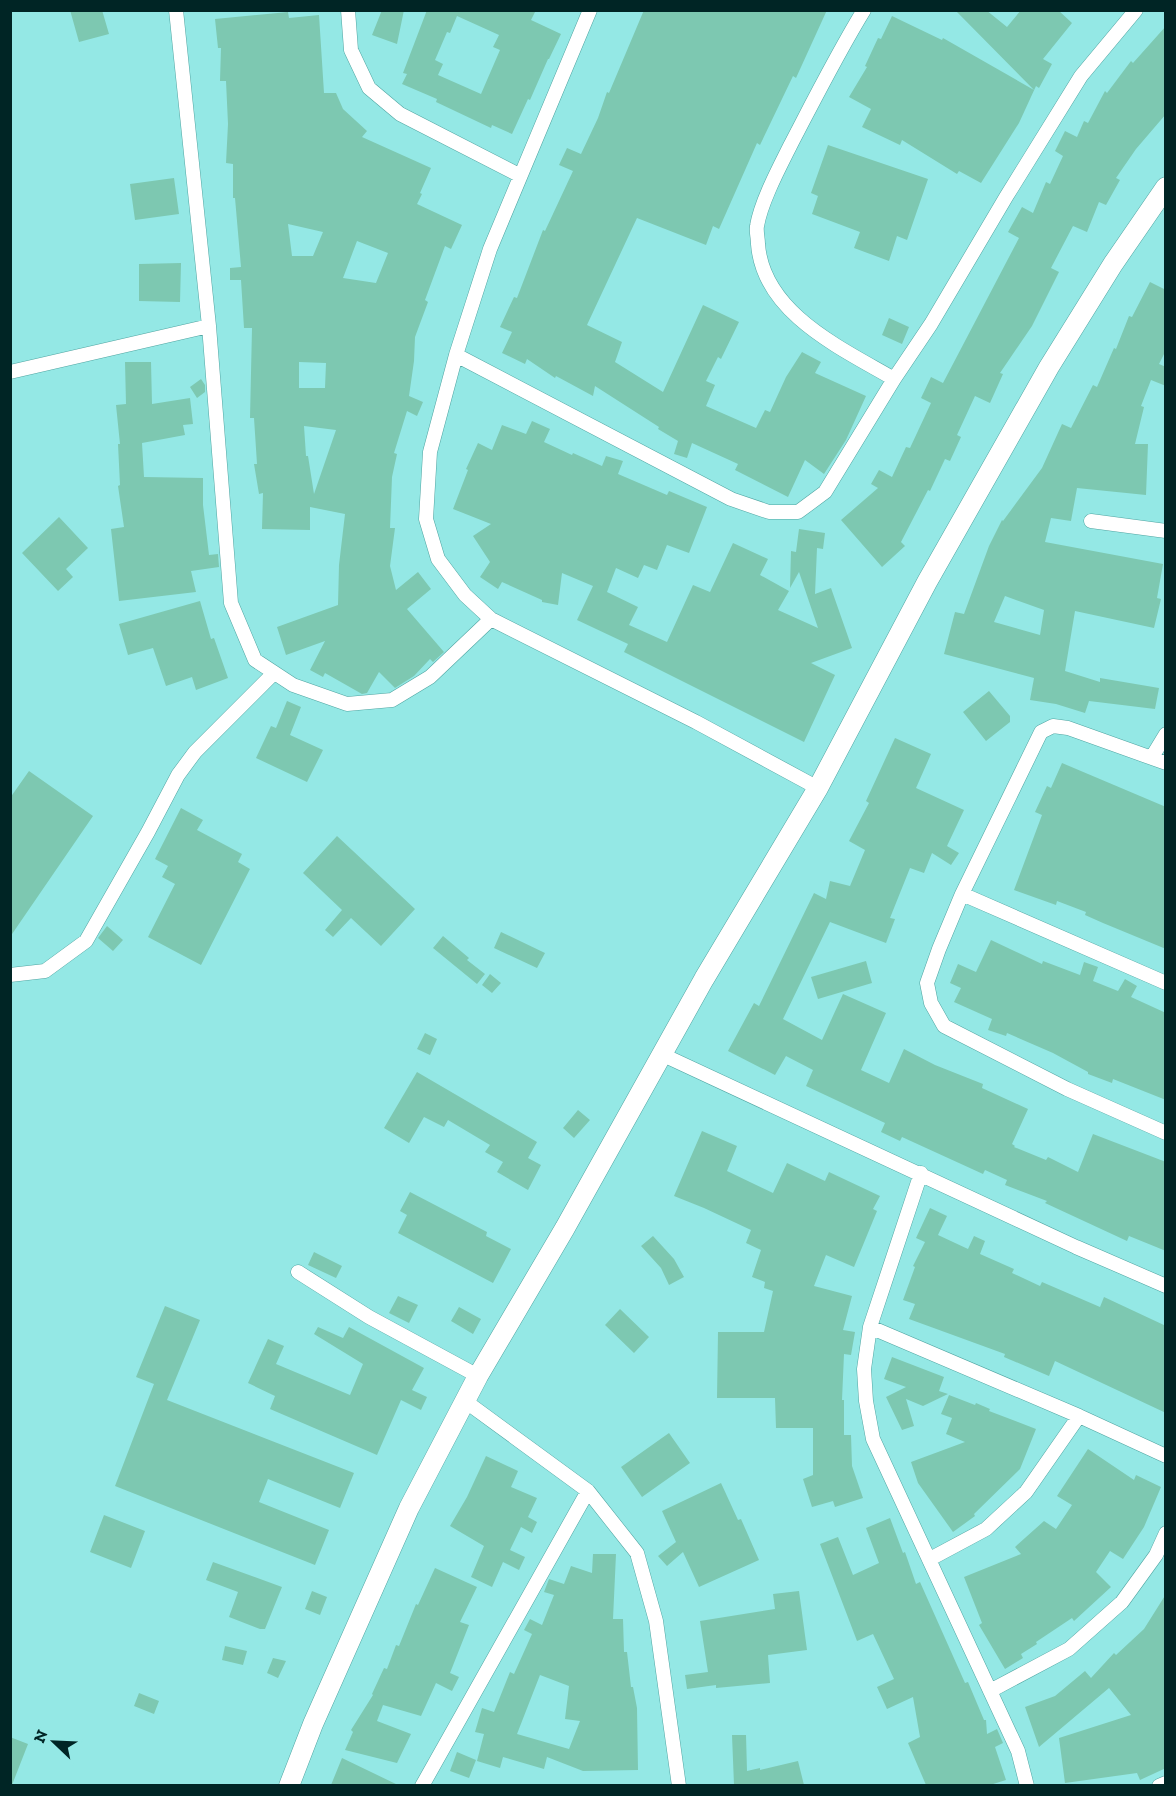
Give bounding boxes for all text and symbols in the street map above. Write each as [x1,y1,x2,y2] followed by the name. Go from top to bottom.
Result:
[24,1712,84,1772] north arrow
[30,1727,52,1746] text: N

